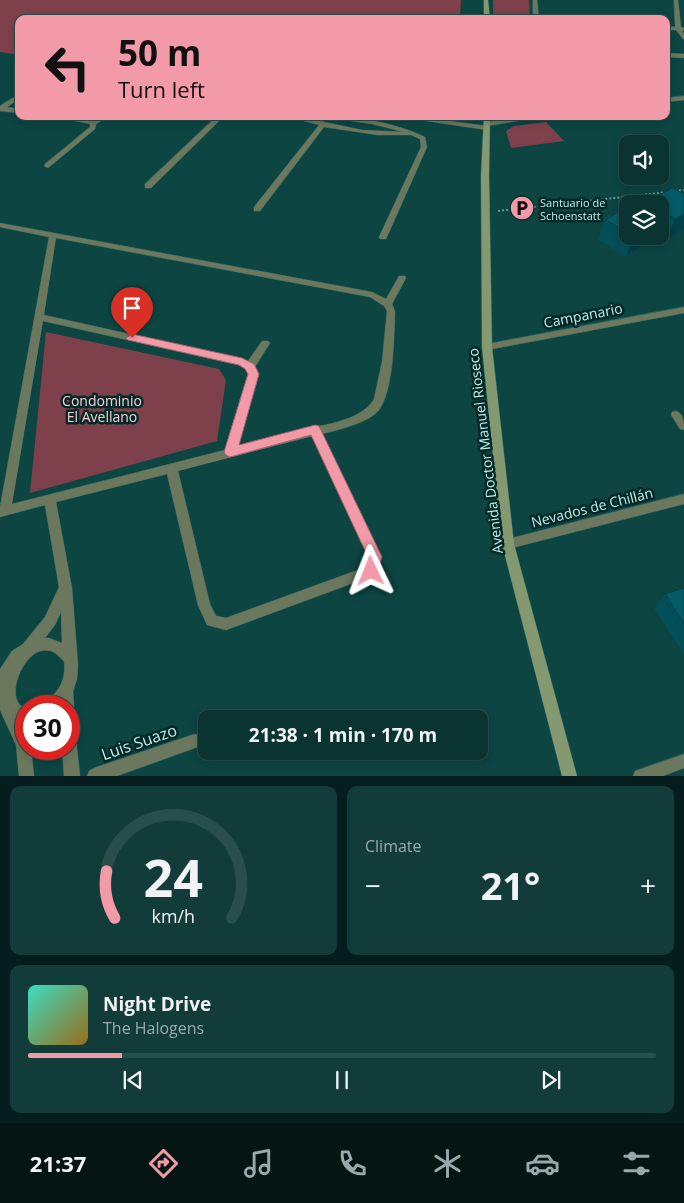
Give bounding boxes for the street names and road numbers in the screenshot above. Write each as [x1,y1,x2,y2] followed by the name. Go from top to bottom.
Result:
[542,298,624,332] street label: Campanario
[463,347,507,555] street label: Avenida Doctor Manuel Rioseco
[529,483,655,531] street label: Nevados de Chillán
[98,719,180,765] street label: Luis Suazo

